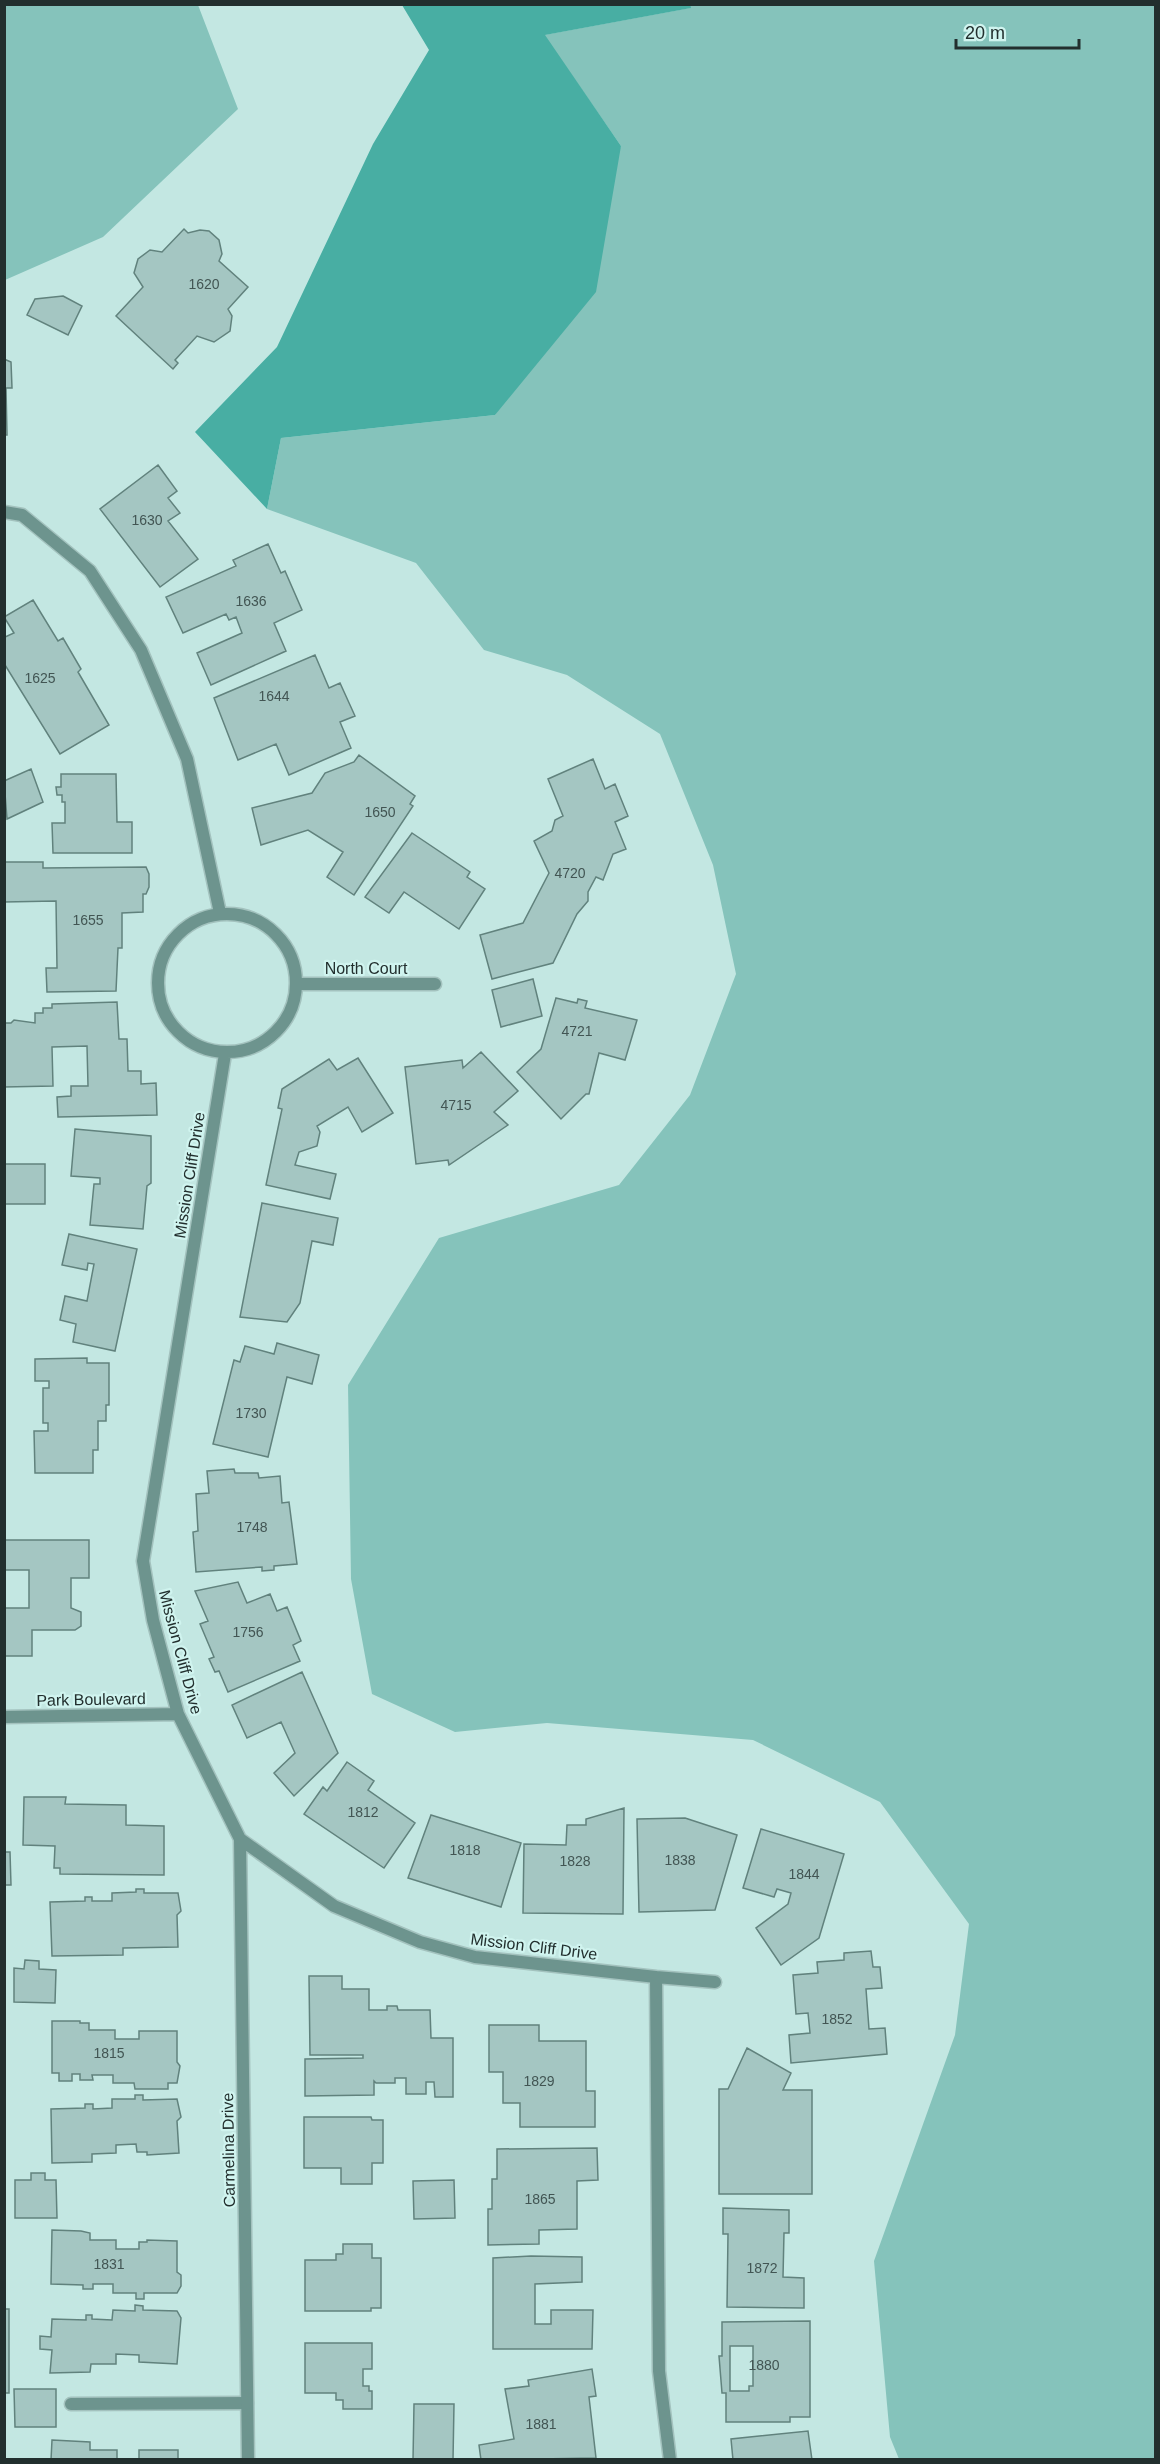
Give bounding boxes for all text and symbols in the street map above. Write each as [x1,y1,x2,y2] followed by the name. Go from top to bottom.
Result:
[956,12,1079,50] scale bar
[965,23,1005,43] text: 20 m
[188,276,220,292] house number: 1620
[131,512,163,528] house number: 1630
[235,593,267,609] house number: 1636
[24,670,56,686] house number: 1625
[258,688,290,704] house number: 1644
[364,804,396,820] house number: 1650
[554,865,586,881] house number: 4720
[72,912,104,928] house number: 1655
[325,960,408,977] street label: North Court
[561,1023,593,1039] house number: 4721
[440,1097,472,1113] house number: 4715
[171,1111,208,1239] street label: Mission Cliff Drive
[235,1405,267,1421] house number: 1730
[236,1519,268,1535] house number: 1748
[156,1588,205,1716] street label: Mission Cliff Drive
[232,1624,264,1640] house number: 1756
[36,1690,146,1709] street label: Park Boulevard
[347,1804,379,1820] house number: 1812
[449,1842,481,1858] house number: 1818
[664,1852,696,1868] house number: 1838
[559,1853,591,1869] house number: 1828
[788,1866,820,1882] house number: 1844
[470,1930,598,1963] street label: Mission Cliff Drive
[821,2011,853,2027] house number: 1852
[93,2045,125,2061] house number: 1815
[523,2073,555,2089] house number: 1829
[219,2092,238,2207] street label: Carmelina Drive
[524,2191,556,2207] house number: 1865
[93,2256,125,2272] house number: 1831
[746,2260,778,2276] house number: 1872
[748,2357,780,2373] house number: 1880
[525,2416,557,2432] house number: 1881

